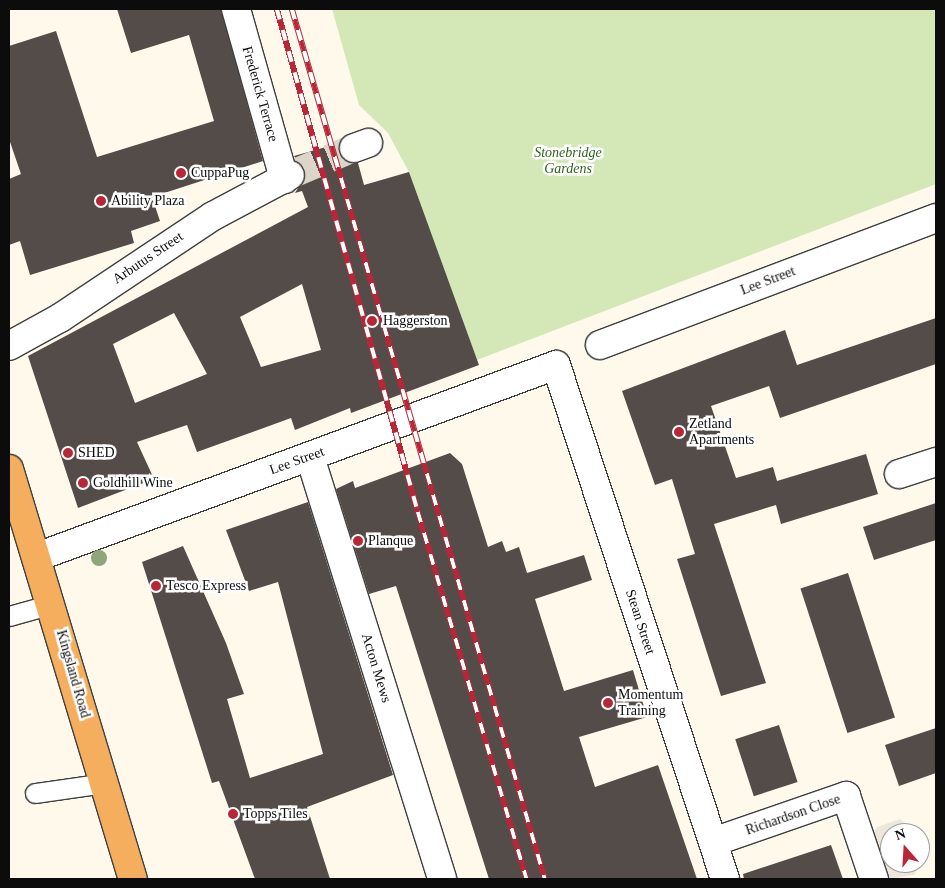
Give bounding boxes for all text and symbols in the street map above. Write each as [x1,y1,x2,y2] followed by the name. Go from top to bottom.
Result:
[238,44,282,144] street label: Frederick Terrace
[534,145,602,178] park label: Stonebridge Gardens
[191,165,249,181] place label: CuppaPug
[175,167,187,179] marker: CuppaPug
[111,193,184,209] place label: Ability Plaza
[95,195,107,207] marker: Ability Plaza
[110,228,186,288] street label: Arbutus Street
[738,263,798,299] street label: Lee Street
[383,313,448,329] place label: Haggerston
[365,314,379,328] marker: Haggerston
[689,416,754,448] place label: Zetland Apartments
[673,426,685,438] marker: Zetland Apartments
[267,443,327,479] street label: Lee Street
[78,445,115,461] place label: SHED
[62,447,74,459] marker: SHED
[93,475,173,491] place label: Goldhill Wine
[77,477,89,489] marker: Goldhill Wine
[368,533,413,549] place label: Planque
[352,535,364,547] marker: Planque
[166,578,246,594] place label: Tesco Express
[150,580,162,592] marker: Tesco Express
[622,587,658,657] street label: Stean Street
[52,628,94,720] street label: Kingsland Road
[357,631,395,705] street label: Acton Mews
[618,687,683,720] place label: Momentum Training
[602,697,614,709] marker: Momentum Training
[743,791,843,839] street label: Richardson Close
[243,806,308,822] place label: Topps Tiles
[227,808,239,820] marker: Topps Tiles
[880,823,930,873] north arrow
[893,826,908,843] text: N

